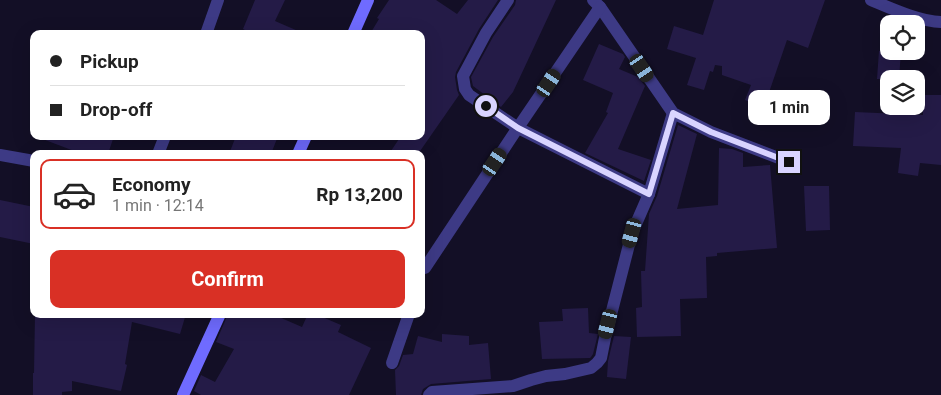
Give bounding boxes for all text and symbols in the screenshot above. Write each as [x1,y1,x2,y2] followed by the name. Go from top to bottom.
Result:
[880,15,925,115] map controls
[880,15,925,60] button: locate
[80,50,139,73] text: Pickup
[627,51,656,85] car
[534,66,563,100] car
[880,70,925,115] button: layers
[748,90,830,124] callout: 1 min
[475,95,497,117] route start
[80,98,152,121] text: Drop-off
[769,98,809,117] text: 1 min
[480,145,509,179] car
[778,151,800,173] route end
[52,172,97,217] icon: car
[112,173,191,196] text: Economy
[316,183,403,206] text: Rp 13,200
[112,196,204,215] text: 1 min · 12:14
[620,217,643,249] car
[50,250,405,308] button: Confirm
[597,308,618,340] car

